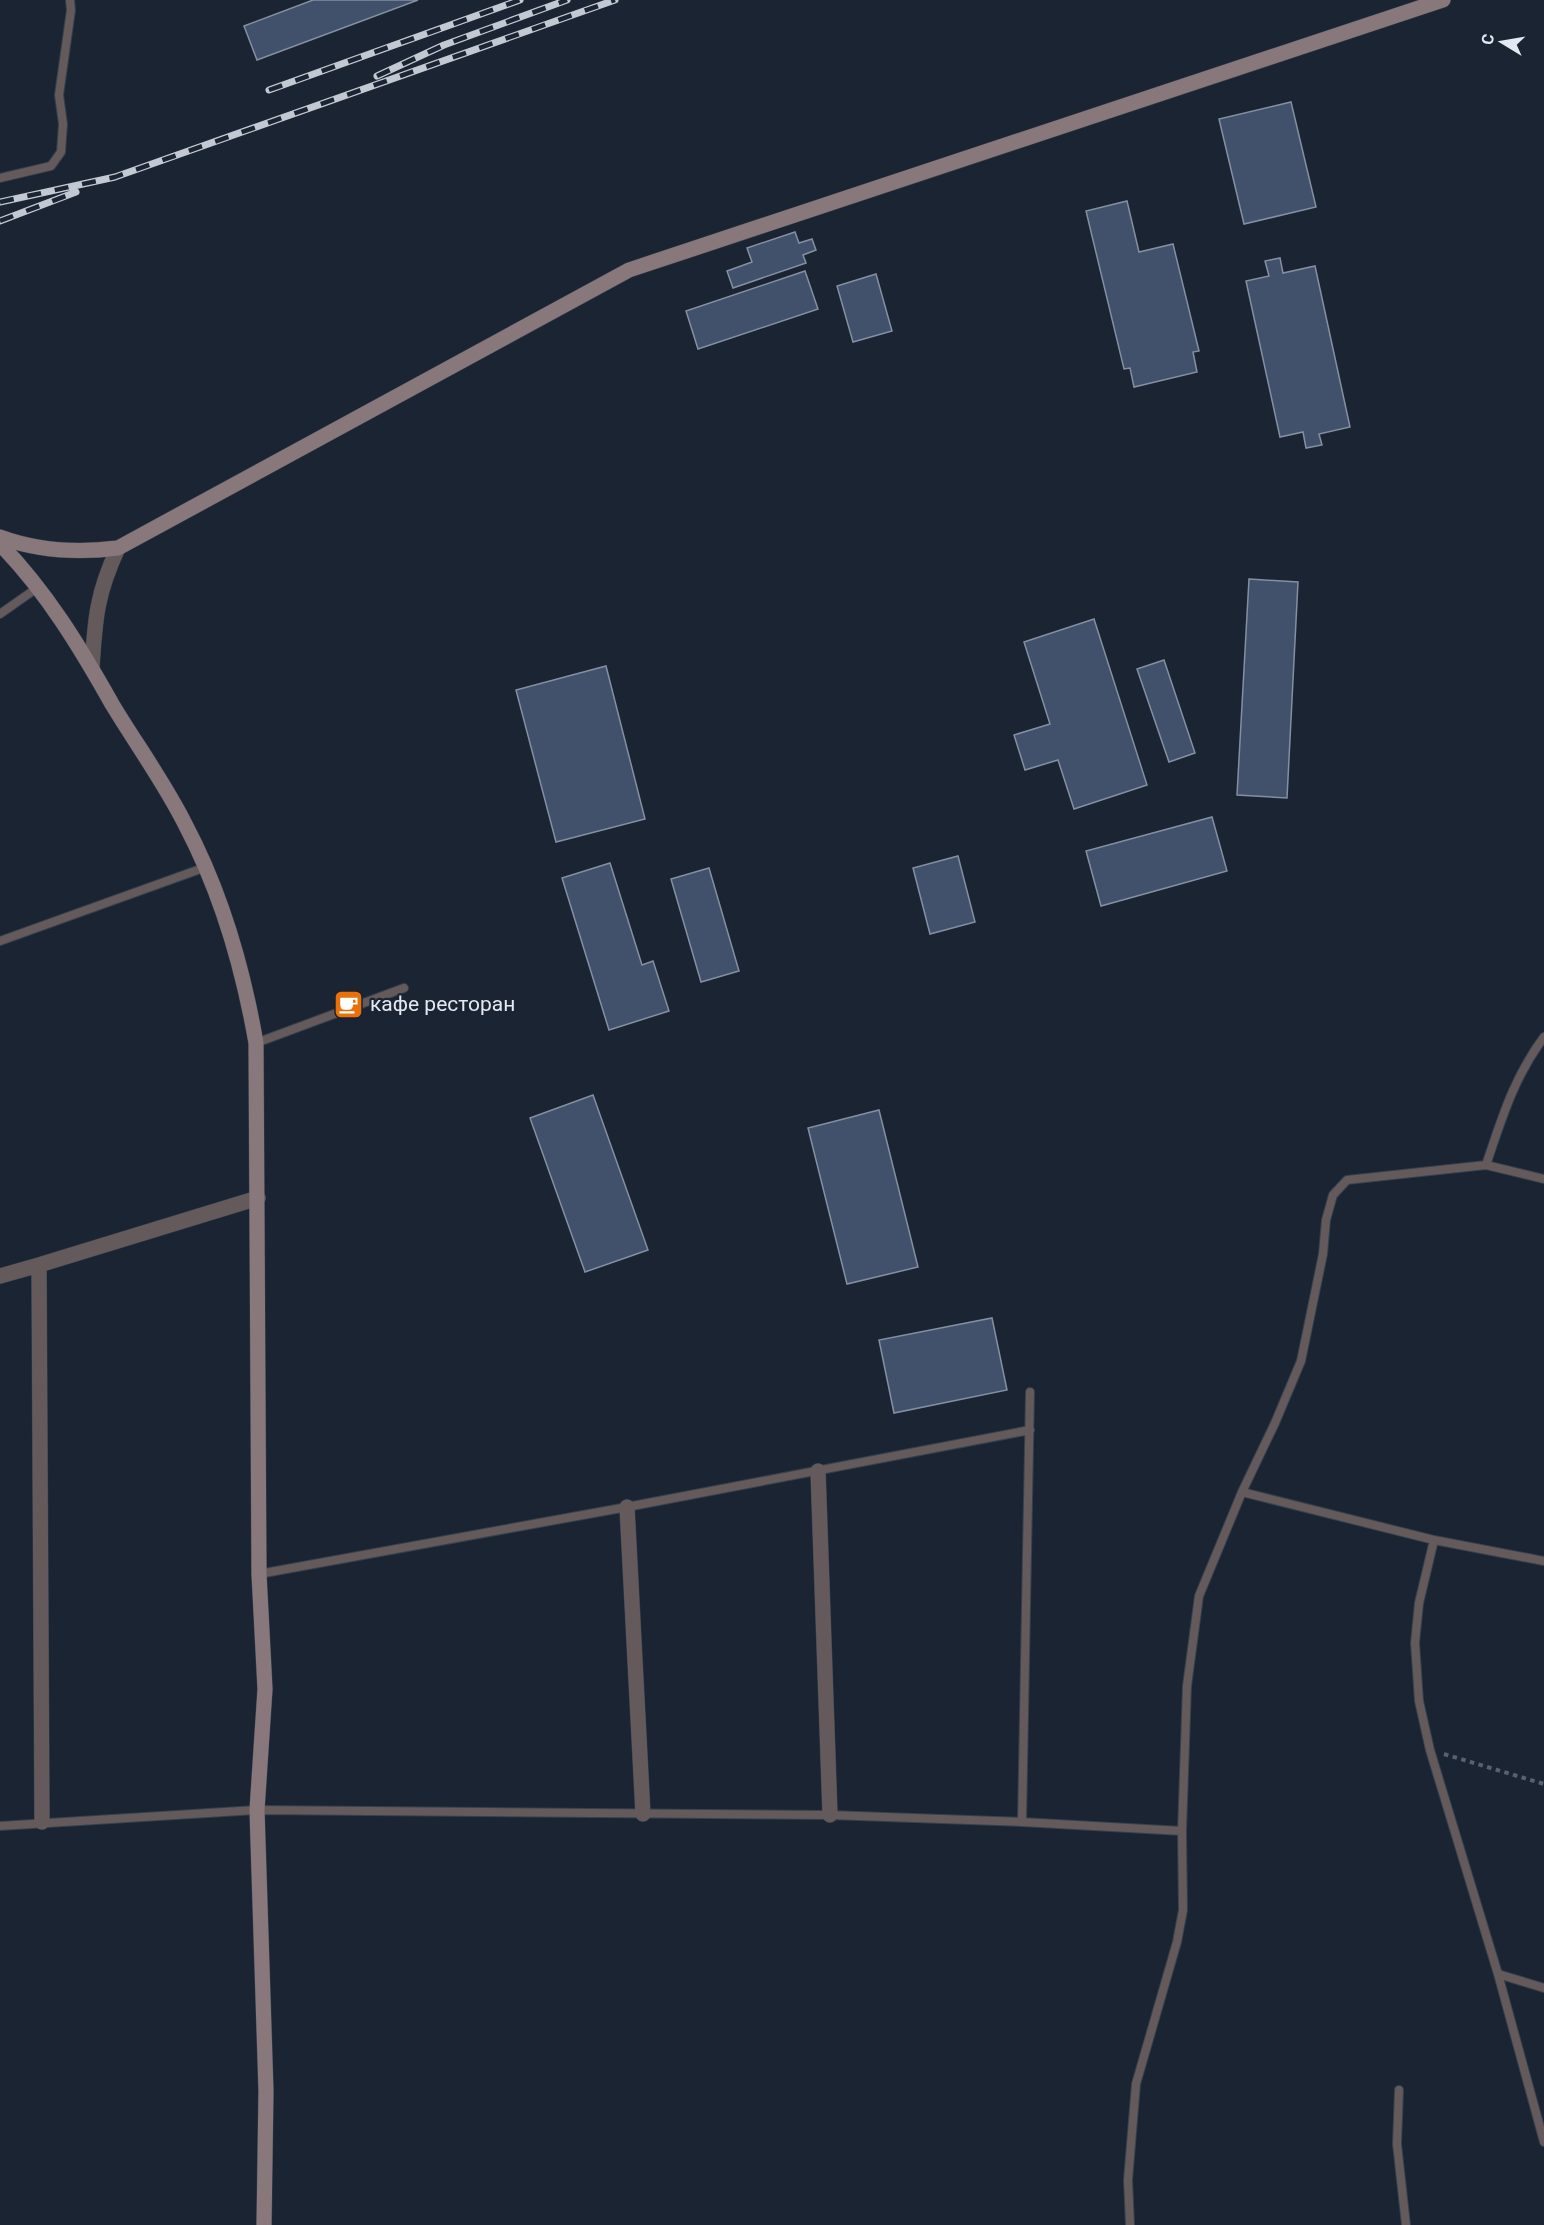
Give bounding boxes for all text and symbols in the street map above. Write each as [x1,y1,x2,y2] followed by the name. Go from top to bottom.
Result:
[1472,12,1532,72] north arrow
[1477,32,1498,46] text: С
[333,988,365,1020] cafe icon: кафе ресторан
[370,992,515,1016] place label: кафе ресторан

